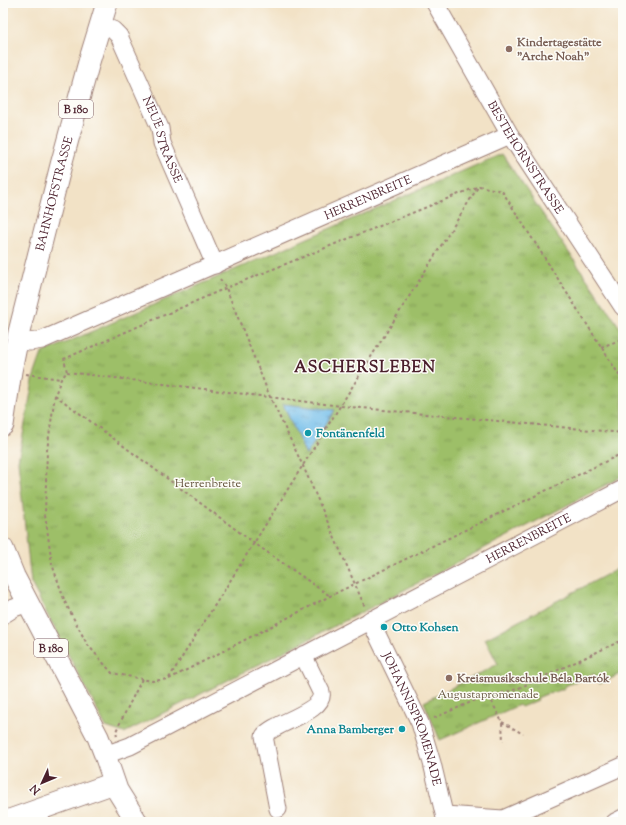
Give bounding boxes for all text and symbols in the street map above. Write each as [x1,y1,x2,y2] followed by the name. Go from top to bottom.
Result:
[516,34,602,66] place label: Kindertagestätte "Arche Noah"
[504,44,514,54] marker: Kindertagestätte "Arche Noah"
[137,94,187,187] street label: NEUE STRASSE
[482,98,568,219] street label: BESTEHORNSTRASSE
[59,100,93,118] road number: B 180
[32,134,79,253] street label: BAHNHOFSTRASSE
[322,171,415,225] street label: HERRENBREITE
[294,357,436,380] district label: ASCHERSLEBEN
[315,425,385,443] place label: Fontänenfeld
[303,428,313,438] marker: Fontänenfeld
[175,475,242,493] park label: Herrenbreite
[483,509,575,569] street label: HERRENBREITE
[392,619,460,637] place label: Otto Kohsen
[379,622,389,632] marker: Otto Kohsen
[34,639,68,657] road number: B 180
[377,649,445,788] street label: JOHANNISPROMENADE
[456,670,610,688] place label: Kreismusikschule Béla Bartók
[444,673,454,683] marker: Kreismusikschule Béla Bartók
[437,686,539,704] park label: Augustapromenade
[306,721,394,739] place label: Anna Bamberger
[397,724,407,734] marker: Anna Bamberger
[22,763,62,803] north arrow
[27,780,45,799] text: N

